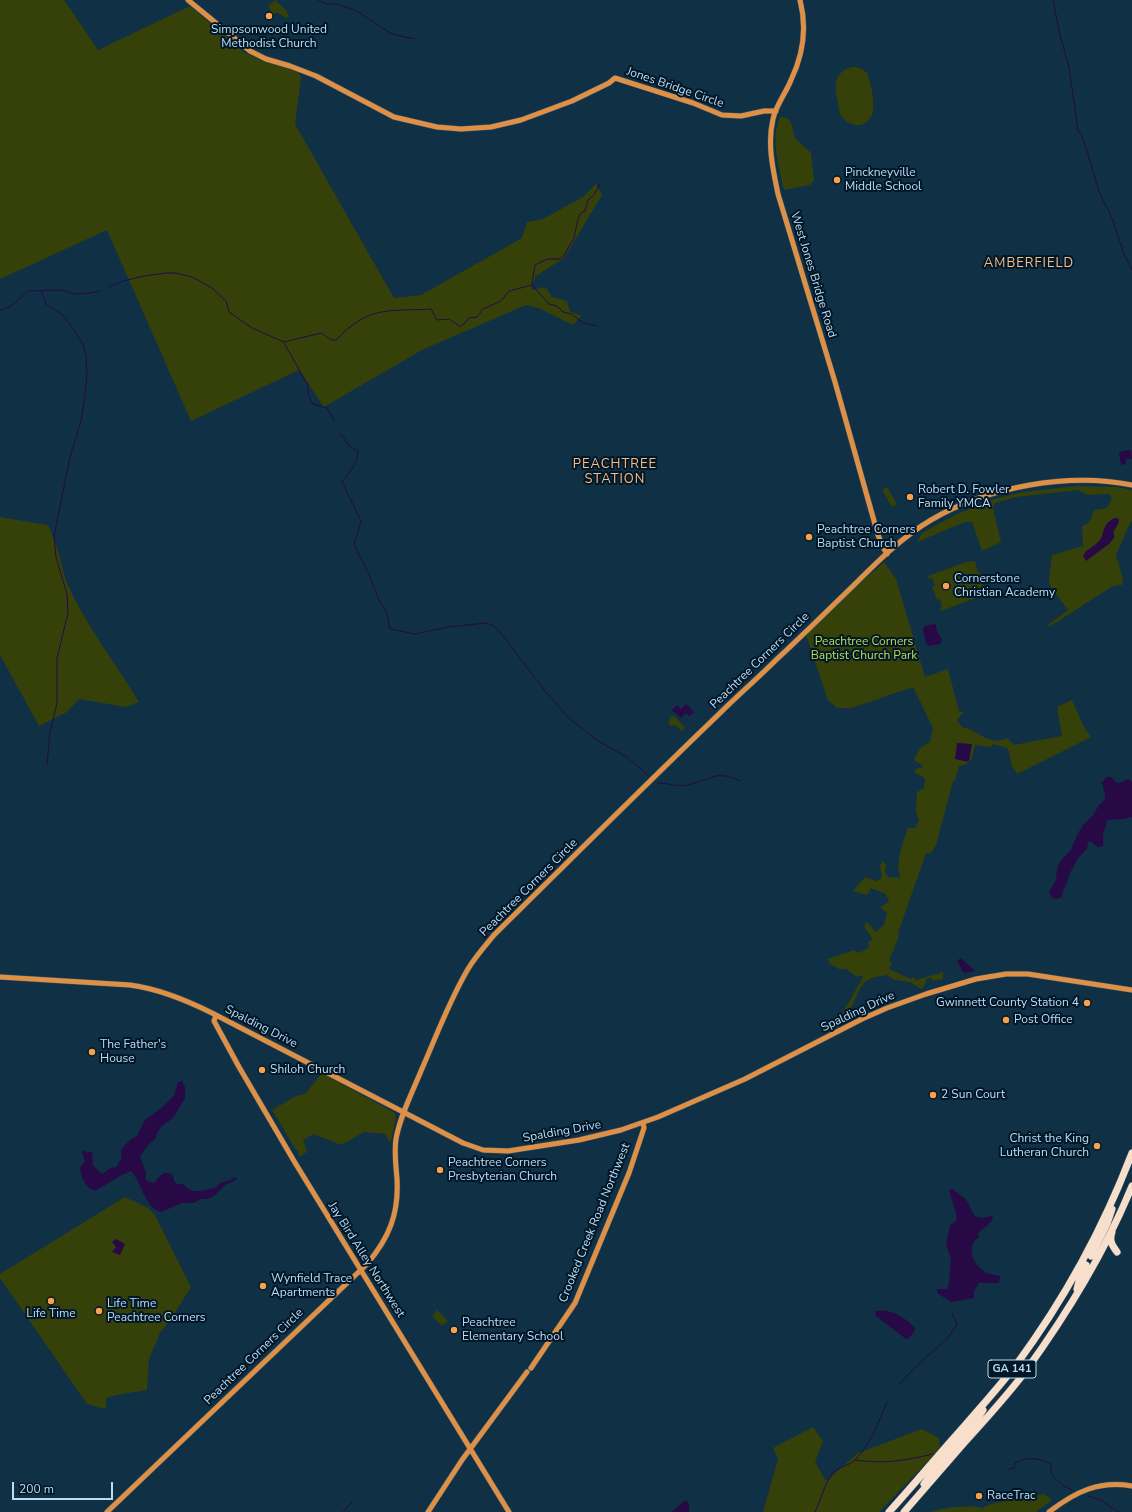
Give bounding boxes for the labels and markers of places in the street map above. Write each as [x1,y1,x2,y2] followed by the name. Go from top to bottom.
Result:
[264,11,274,21] marker: Simpsonwood United Methodist Church
[211,23,327,51] place label: Simpsonwood United Methodist Church
[845,166,922,194] place label: Pinckneyville Middle School
[832,175,842,185] marker: Pinckneyville Middle School
[918,483,1009,511] place label: Robert D. Fowler Family YMCA
[905,492,915,502] marker: Robert D. Fowler Family YMCA
[817,523,916,551] place label: Peachtree Corners Baptist Church
[804,532,814,542] marker: Peachtree Corners Baptist Church
[954,572,1055,600] place label: Cornerstone Christian Academy
[941,581,951,591] marker: Cornerstone Christian Academy
[936,996,1079,1010] place label: Gwinnett County Station 4
[1082,998,1092,1008] marker: Gwinnett County Station 4
[1014,1013,1073,1027] place label: Post Office
[1001,1015,1011,1025] marker: Post Office
[100,1038,166,1066] place label: The Father's House
[87,1047,97,1057] marker: The Father's House
[270,1063,345,1077] place label: Shiloh Church
[257,1065,267,1075] marker: Shiloh Church
[941,1088,1005,1102] place label: 2 Sun Court
[928,1090,938,1100] marker: 2 Sun Court
[1000,1132,1089,1160] place label: Christ the King Lutheran Church
[1092,1141,1102,1151] marker: Christ the King Lutheran Church
[448,1156,557,1184] place label: Peachtree Corners Presbyterian Church
[435,1165,445,1175] marker: Peachtree Corners Presbyterian Church
[271,1272,352,1300] place label: Wynfield Trace Apartments
[258,1281,268,1291] marker: Wynfield Trace Apartments
[46,1296,56,1306] marker: Life Time
[107,1297,206,1325] place label: Life Time Peachtree Corners
[94,1306,104,1316] marker: Life Time Peachtree Corners
[26,1307,76,1321] place label: Life Time
[462,1316,563,1344] place label: Peachtree Elementary School
[449,1325,459,1335] marker: Peachtree Elementary School
[987,1489,1036,1503] place label: RaceTrac
[974,1491,984,1501] marker: RaceTrac

